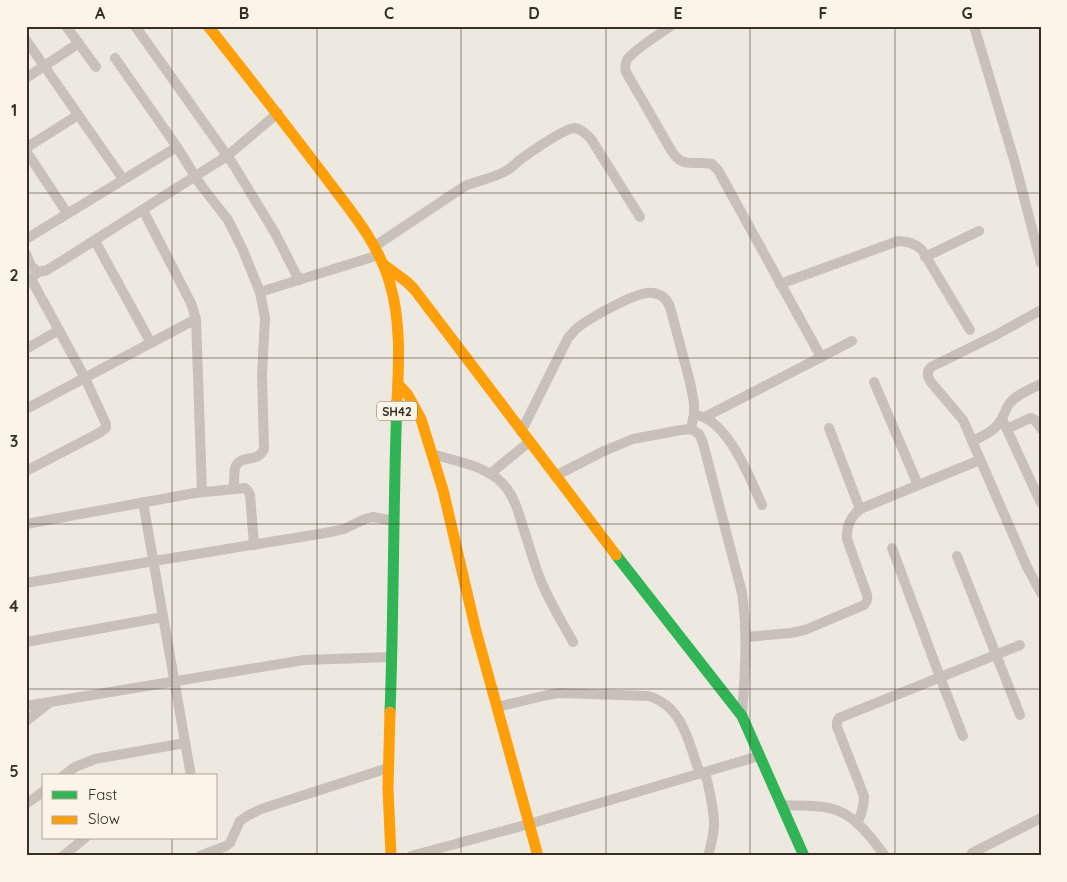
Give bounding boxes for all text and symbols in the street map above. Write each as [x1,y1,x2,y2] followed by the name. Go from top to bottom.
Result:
[95,3,106,23] text: A
[239,3,249,23] text: B
[384,3,394,23] text: C
[528,3,540,23] text: D
[673,3,683,23] text: E
[819,3,828,23] text: F
[961,3,973,23] text: G
[11,100,17,120] text: 1
[9,265,19,285] text: 2
[377,402,417,421] road number: SH42
[10,431,18,451] text: 3
[9,596,19,616] text: 4
[9,761,19,781] text: 5
[42,774,218,840] legend
[88,785,117,804] text: Fast
[88,809,120,828] text: Slow

